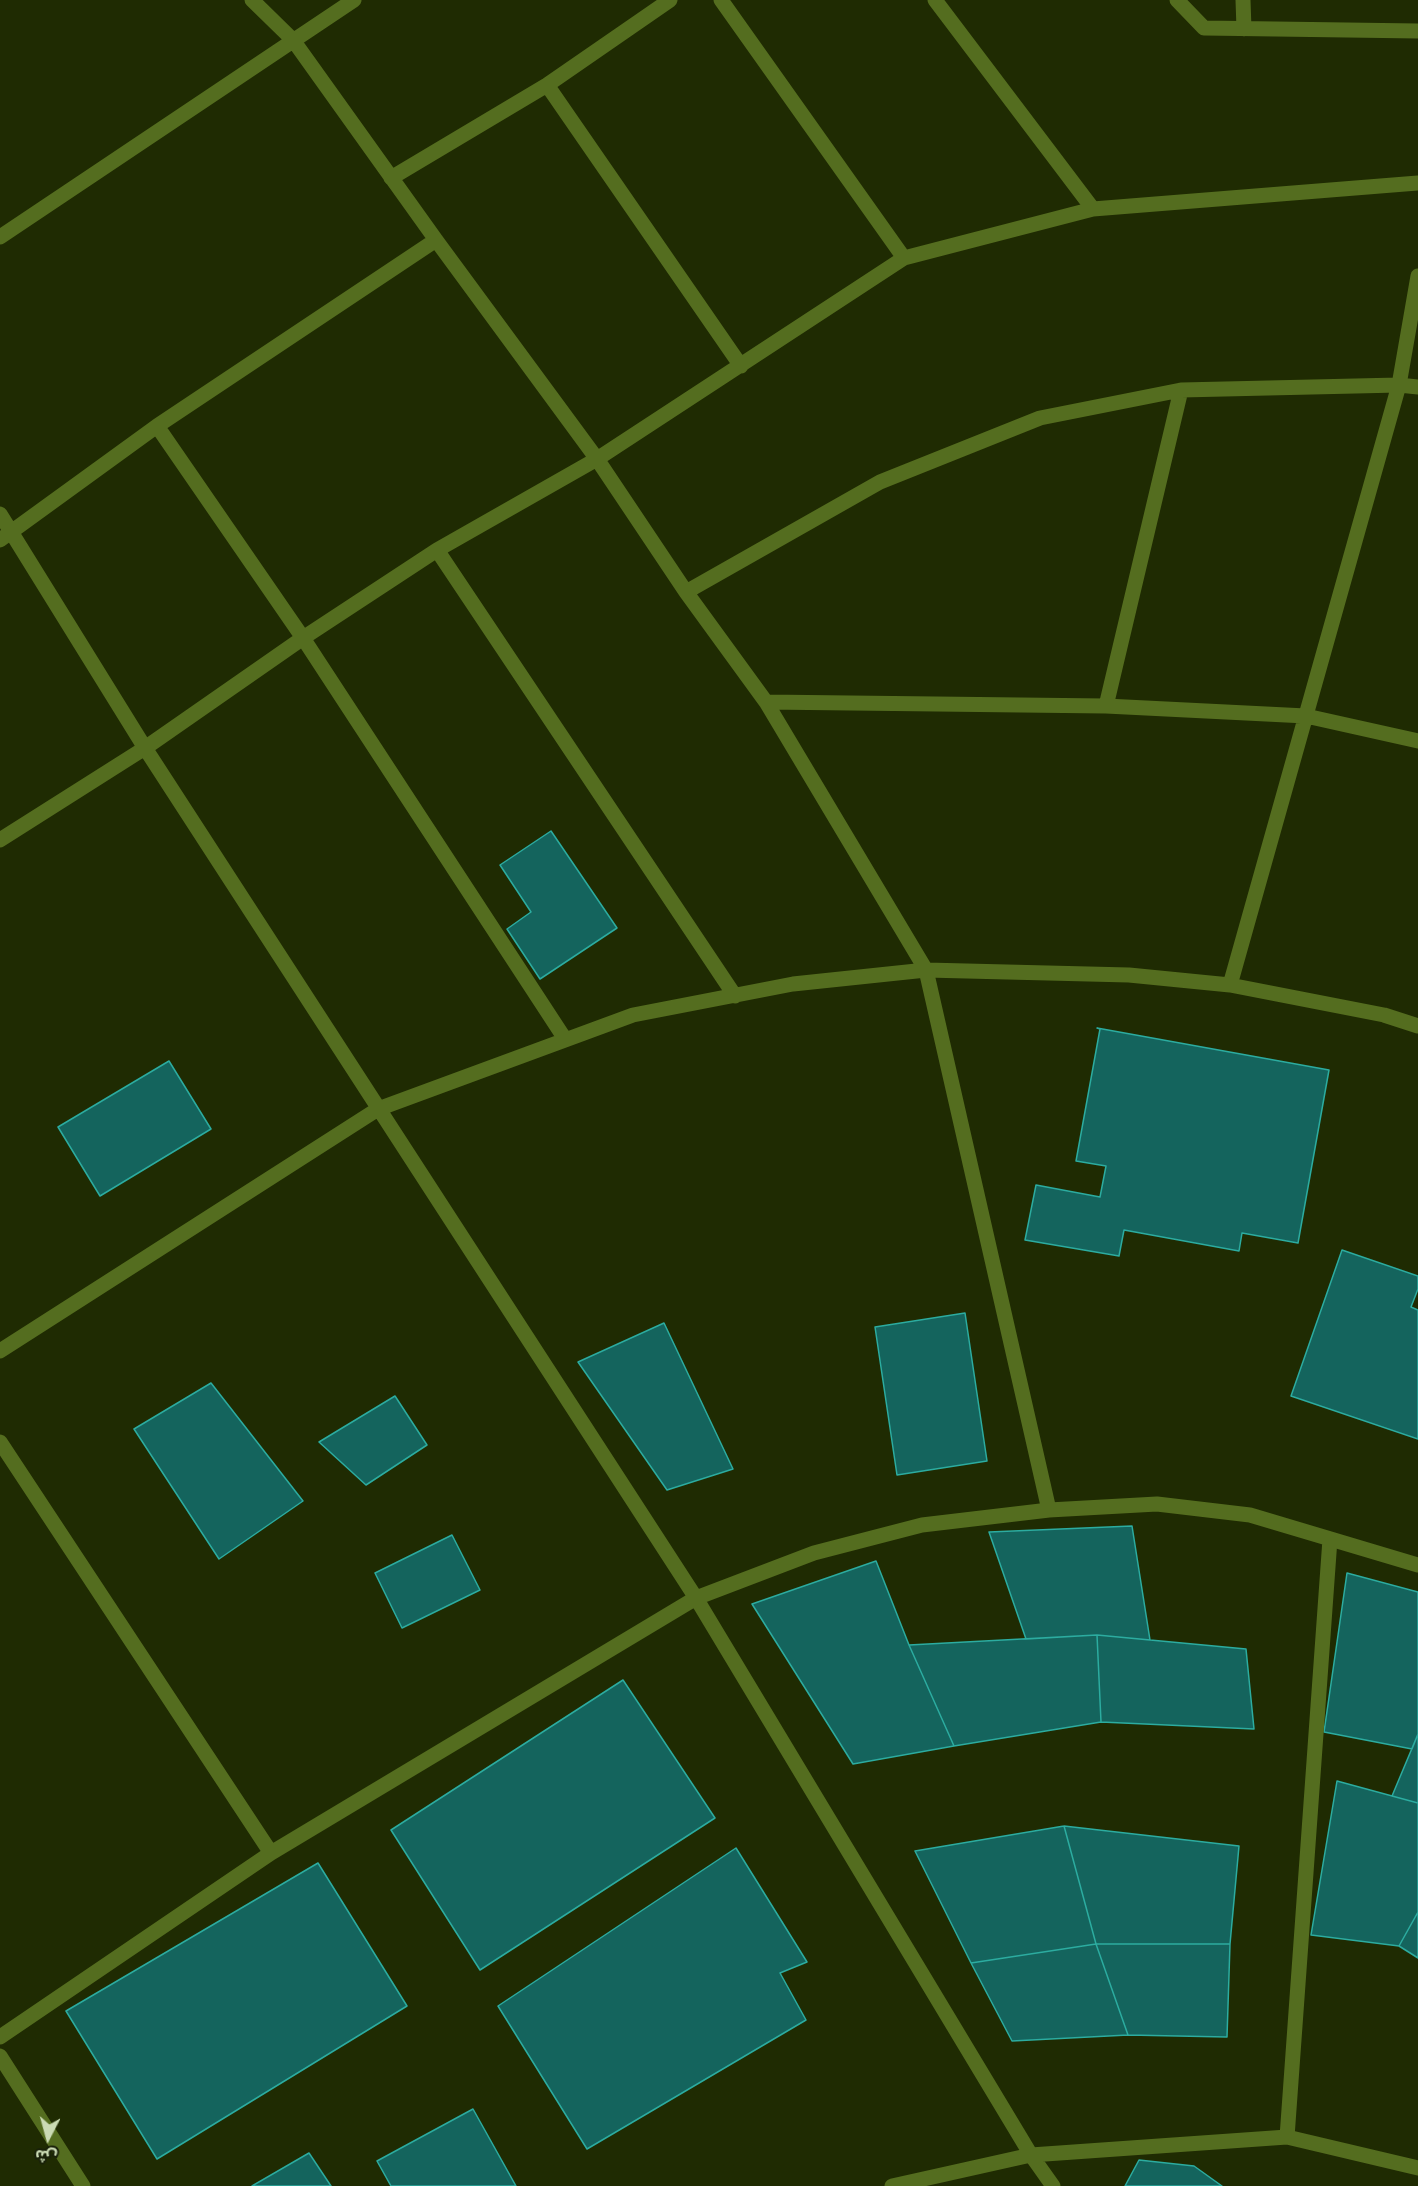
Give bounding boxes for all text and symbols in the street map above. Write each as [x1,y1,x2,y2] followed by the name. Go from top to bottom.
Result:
[18,2108,78,2168] north arrow
[34,2144,58,2169] text: ش

